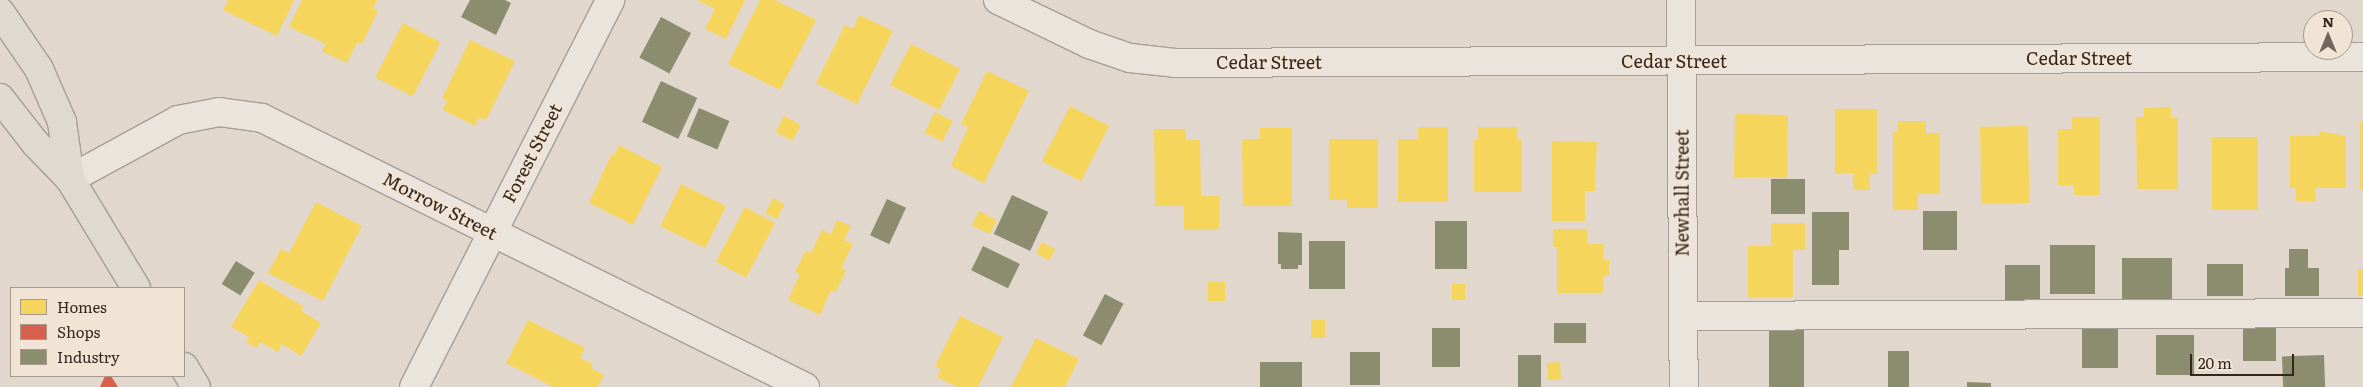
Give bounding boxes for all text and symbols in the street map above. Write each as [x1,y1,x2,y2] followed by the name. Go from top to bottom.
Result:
[2303,10,2353,60] north arrow
[2322,11,2334,31] text: N
[2026,47,2132,69] street label: Cedar Street
[1621,50,1727,72] street label: Cedar Street
[1216,51,1322,73] street label: Cedar Street
[498,100,566,206] street label: Forest Street
[1671,129,1693,257] street label: Newhall Street
[379,168,501,244] street label: Morrow Street
[10,287,185,377] legend
[57,295,107,318] text: Homes
[57,320,100,343] text: Shops
[2193,344,2297,376] scale bar
[57,345,120,368] text: Industry
[2198,351,2232,374] text: 20 m

